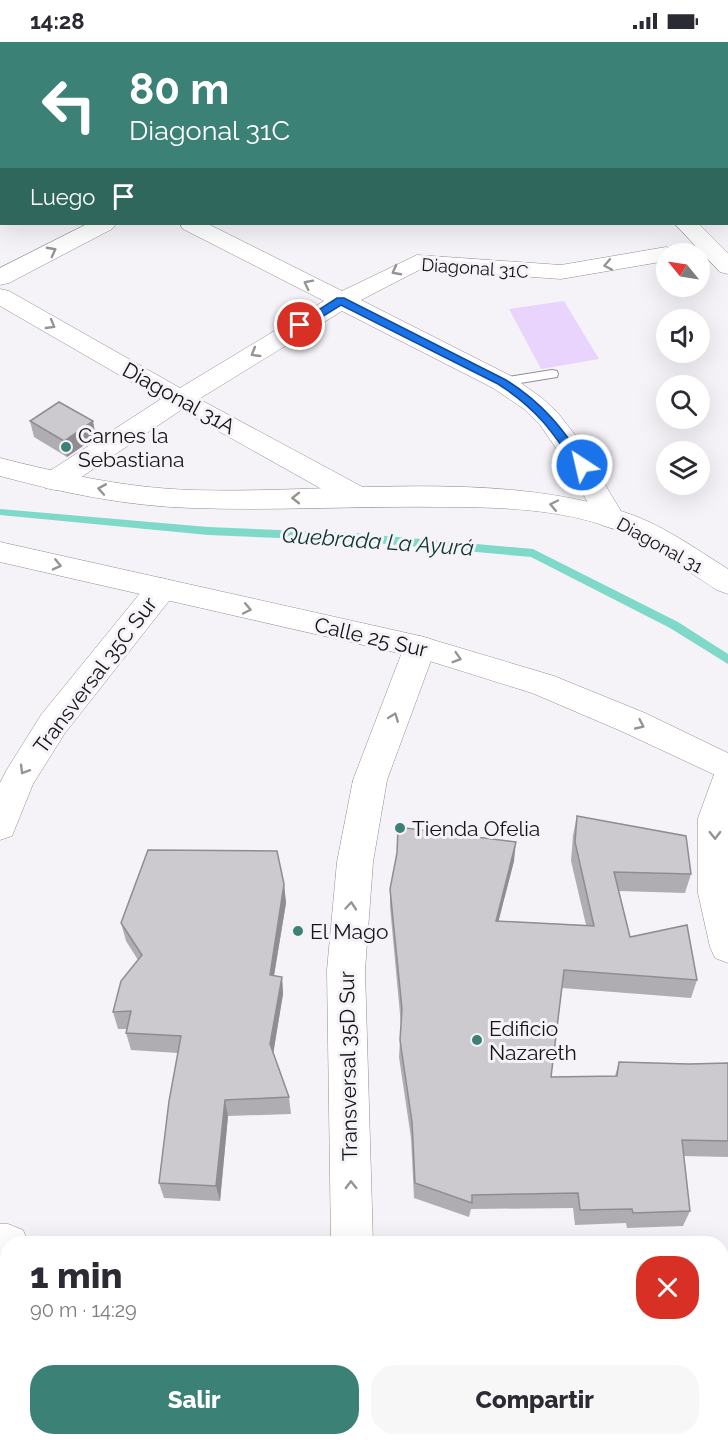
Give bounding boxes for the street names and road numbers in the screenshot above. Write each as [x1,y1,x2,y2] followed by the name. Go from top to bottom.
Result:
[421,254,529,282] street label: Diagonal 31C
[118,357,240,439] street label: Diagonal 31A
[613,513,707,577] street label: Diagonal 31
[28,591,162,758] street label: Transversal 35C Sur
[312,612,431,662] street label: Calle 25 Sur
[334,970,362,1161] street label: Transversal 35D Sur

